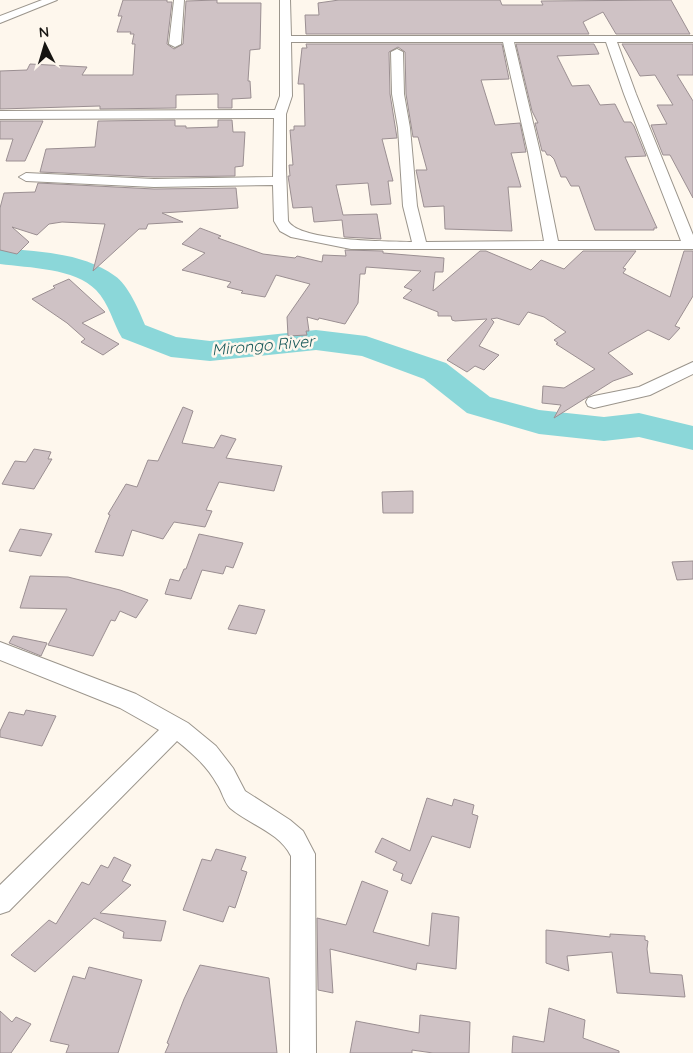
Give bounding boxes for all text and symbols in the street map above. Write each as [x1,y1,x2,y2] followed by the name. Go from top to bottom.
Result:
[20,20,70,70] north arrow
[38,23,50,41] text: N
[211,330,317,359] water label: Mirongo River

